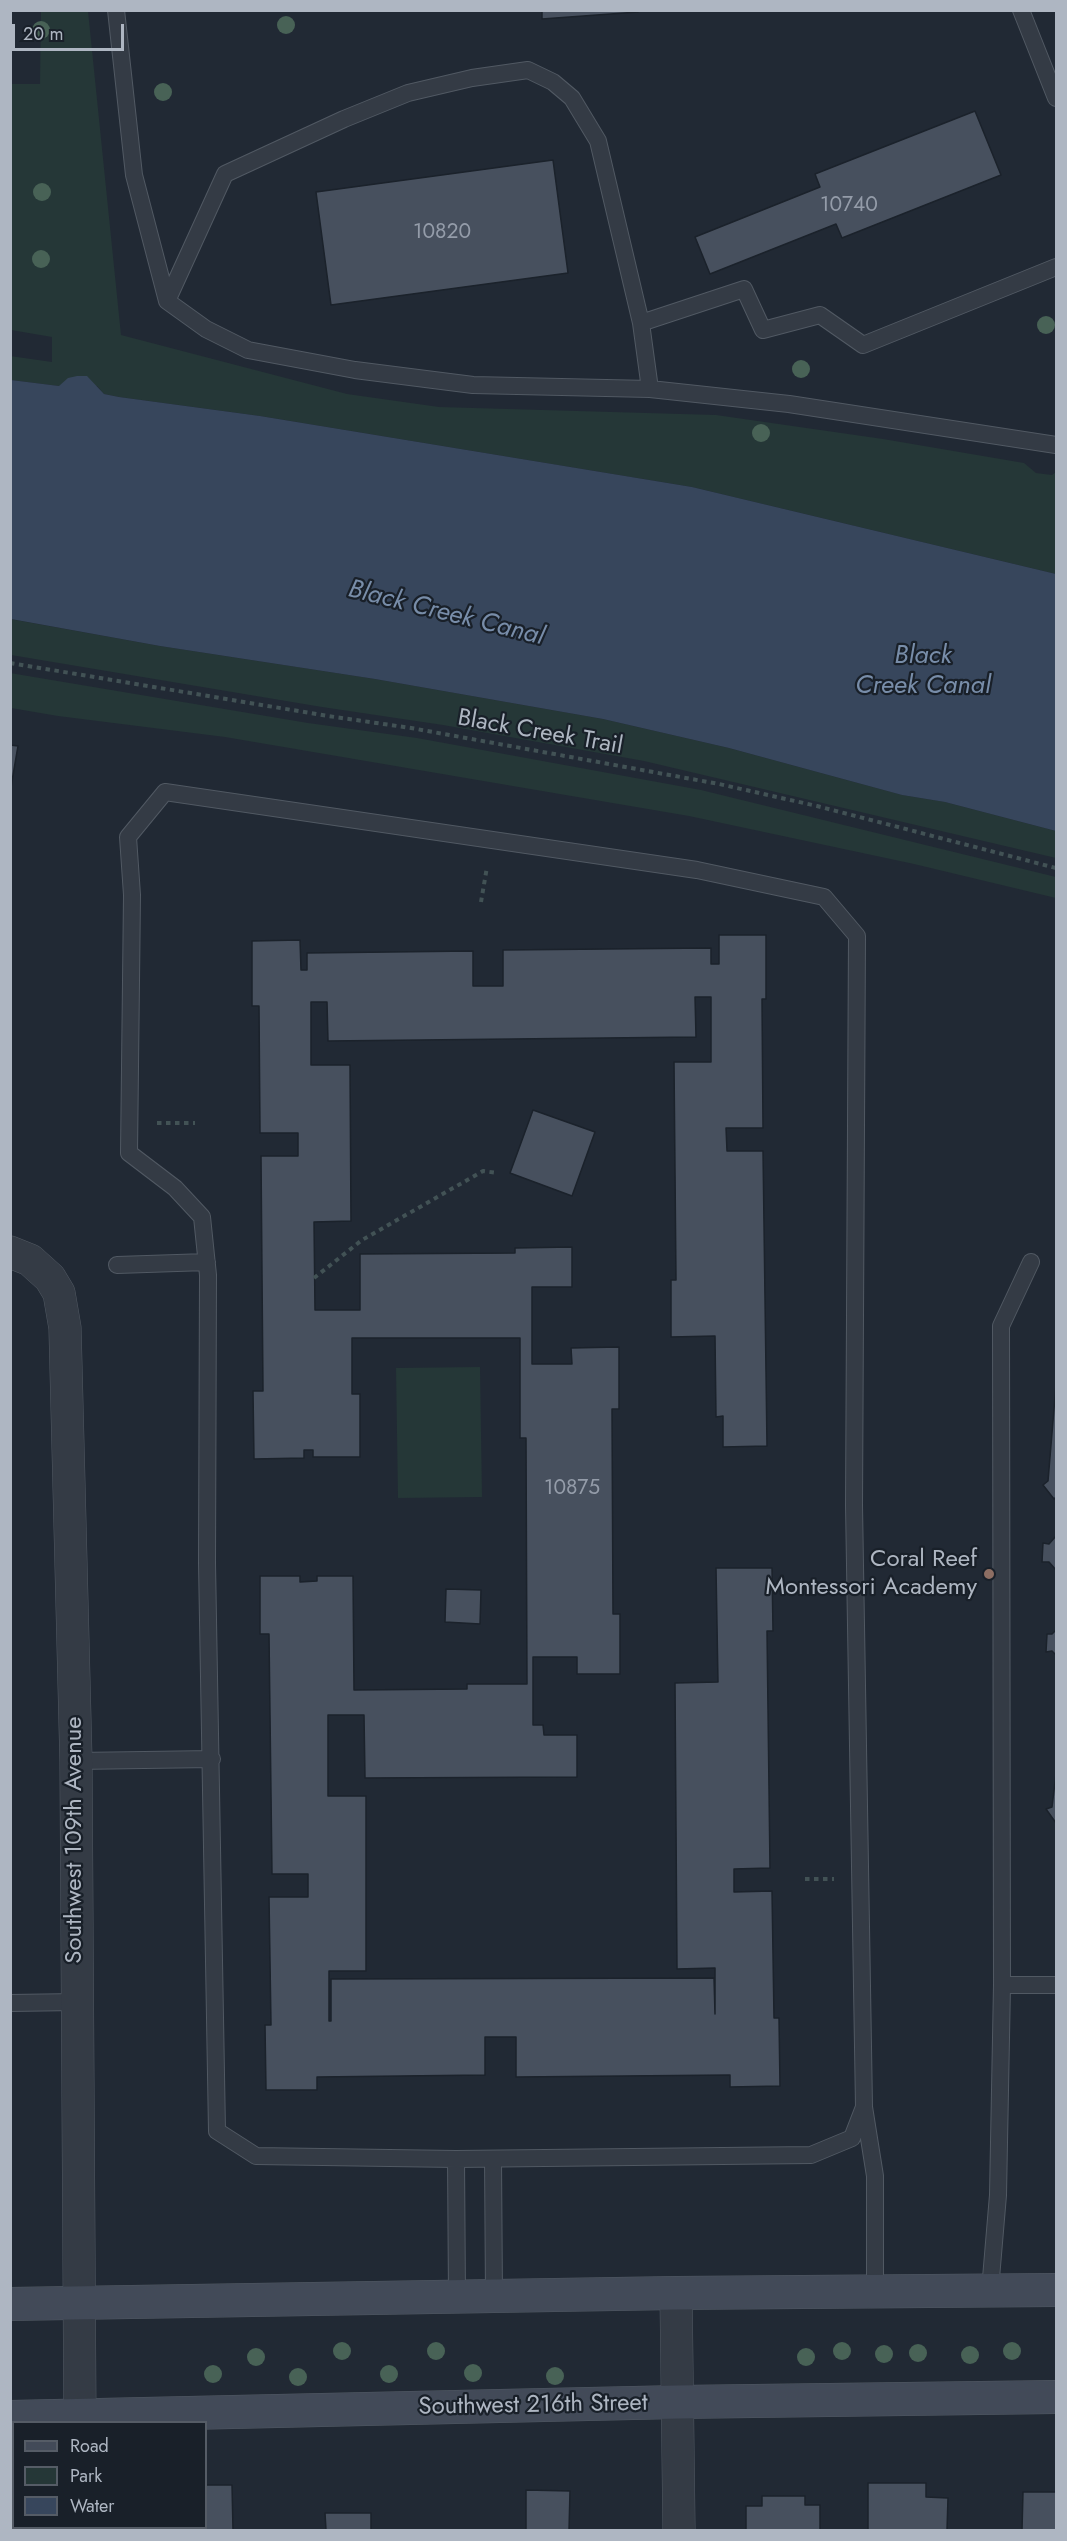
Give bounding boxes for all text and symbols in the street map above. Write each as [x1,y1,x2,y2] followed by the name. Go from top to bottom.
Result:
[15,12,128,50] scale bar
[23,21,63,47] text: 20 m
[820,193,878,219] house number: 10740
[413,220,471,246] house number: 10820
[345,575,547,653] water label: Black Creek Canal
[855,641,991,702] water label: Black Creek Canal
[455,704,625,762] street label: Black Creek Trail
[544,1476,600,1502] house number: 10875
[766,1546,977,1602] place label: Coral Reef Montessori Academy
[982,1567,996,1581] marker: Coral Reef Montessori Academy
[61,1716,89,1964] street label: Southwest 109th Avenue
[418,2390,648,2422] street label: Southwest 216th Street
[12,2421,207,2529] legend
[70,2433,109,2459] text: Road
[70,2463,102,2489] text: Park
[70,2493,114,2519] text: Water

